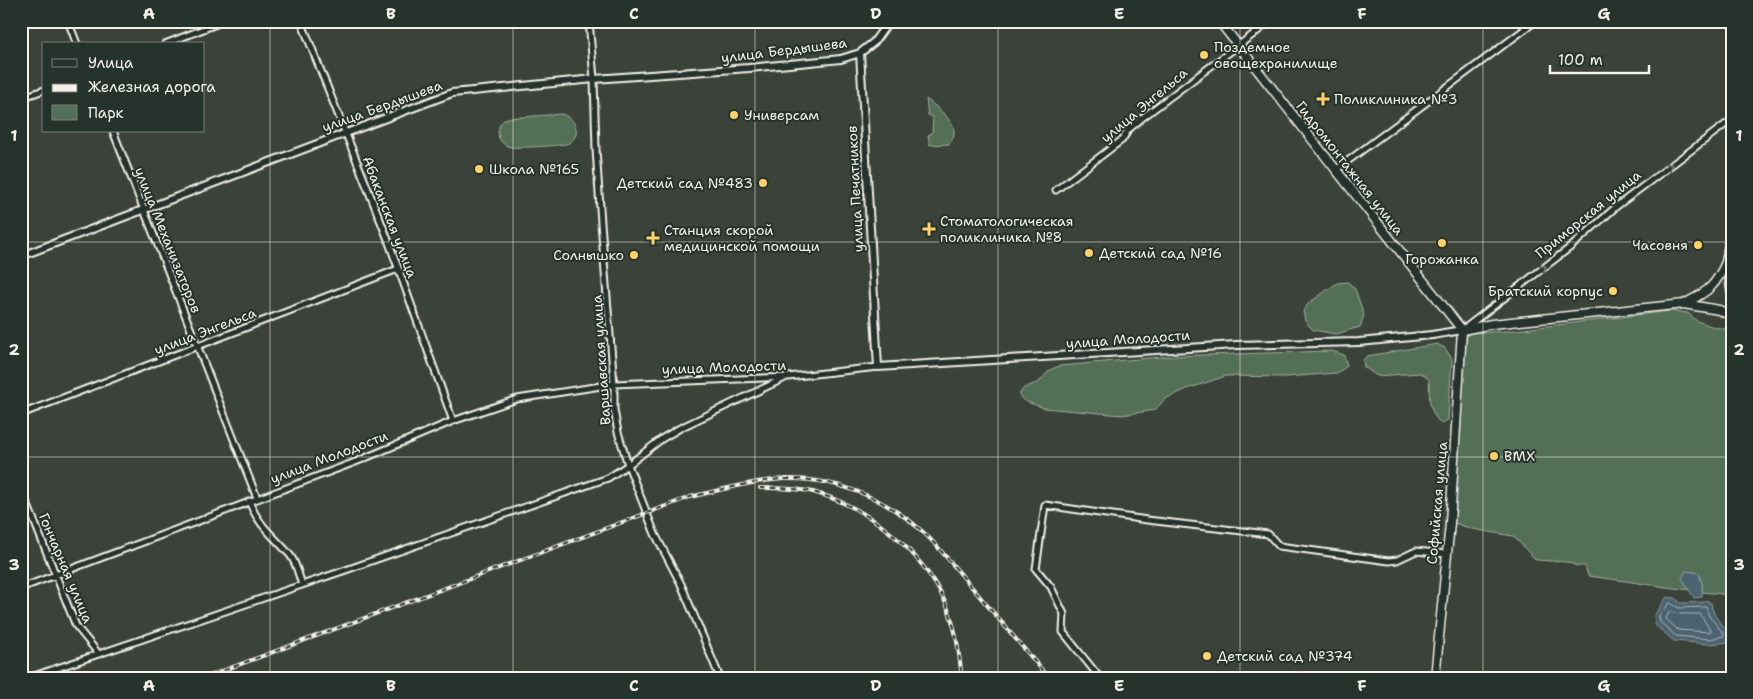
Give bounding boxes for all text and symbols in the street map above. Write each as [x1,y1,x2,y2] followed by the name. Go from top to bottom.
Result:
[143,3,155,24] text: A
[386,3,396,24] text: B
[629,3,639,24] text: C
[870,3,882,24] text: D
[1114,3,1124,24] text: E
[1357,3,1367,24] text: F
[1598,3,1611,24] text: G
[720,33,848,67] street label: улица Бердышева
[1214,38,1338,72] place label: Поздемное овощехранилище
[42,42,205,132] legend
[1550,42,1649,74] scale bar
[1198,49,1210,61] marker: Поздемное овощехранилище
[1558,50,1603,70] text: 100 m
[88,53,134,73] text: Улица
[1097,63,1191,147] street label: улица Энгельса
[319,76,445,136] street label: улица Бердышева
[88,77,216,97] text: Железная дорога
[1334,90,1458,108] place label: Поликлиника №3
[1316,92,1330,106] marker: Поликлиника №3
[1292,97,1408,239] street label: Гидромонтажная улица
[88,103,124,123] text: Парк
[744,106,819,124] place label: Универсам
[728,109,740,121] marker: Универсам
[10,125,18,146] text: 1
[843,125,867,253] street label: улица Печатников
[1735,125,1743,146] text: 1
[358,154,422,281] street label: Абаканская улица
[489,160,579,178] place label: Школа №165
[473,163,485,175] marker: Школа №165
[130,164,206,316] street label: улица Механизаторов
[1663,164,1672,172] one-way arrow
[1531,166,1645,262] street label: Приморская улица
[617,174,753,192] place label: Детский сад №483
[757,177,769,189] marker: Детский сад №483
[940,212,1074,246] place label: Стоматологическая поликлиника №8
[664,221,820,255] place label: Станция скорой медицинской помощи
[922,222,936,236] marker: Стоматологическая поликлиника №8
[646,231,660,245] marker: Станция скорой медицинской помощи
[1632,236,1688,254] place label: Часовня
[1436,237,1448,249] marker: Горожанка
[1692,239,1704,251] marker: Часовня
[1099,244,1222,262] place label: Детский сад №16
[553,246,624,264] place label: Солнышко
[1083,247,1095,259] marker: Детский сад №16
[628,249,640,261] marker: Солнышко
[1405,250,1479,268] place label: Горожанка
[1537,265,1546,274] one-way arrow
[1488,282,1603,300] place label: Братский корпус
[1607,285,1619,297] marker: Братский корпус
[587,294,615,426] street label: Варшавская улица
[151,303,259,359] street label: улица Энгельса
[1065,326,1191,352] street label: улица Молодости
[8,339,20,360] text: 2
[1733,339,1745,360] text: 2
[662,356,786,378] street label: улица Молодости
[268,426,390,488] street label: улица Молодости
[1423,441,1451,565] street label: Софийская улица
[1504,447,1535,465] place label: BMX
[1488,450,1500,462] marker: BMX
[35,510,97,626] street label: Гончарная улица
[8,554,20,575] text: 3
[1733,554,1745,575] text: 3
[1217,647,1353,665] place label: Детский сад №374
[1201,650,1213,662] marker: Детский сад №374
[143,675,155,696] text: A
[386,675,396,696] text: B
[629,675,639,696] text: C
[870,675,882,696] text: D
[1114,675,1124,696] text: E
[1357,675,1367,696] text: F
[1598,675,1611,696] text: G

